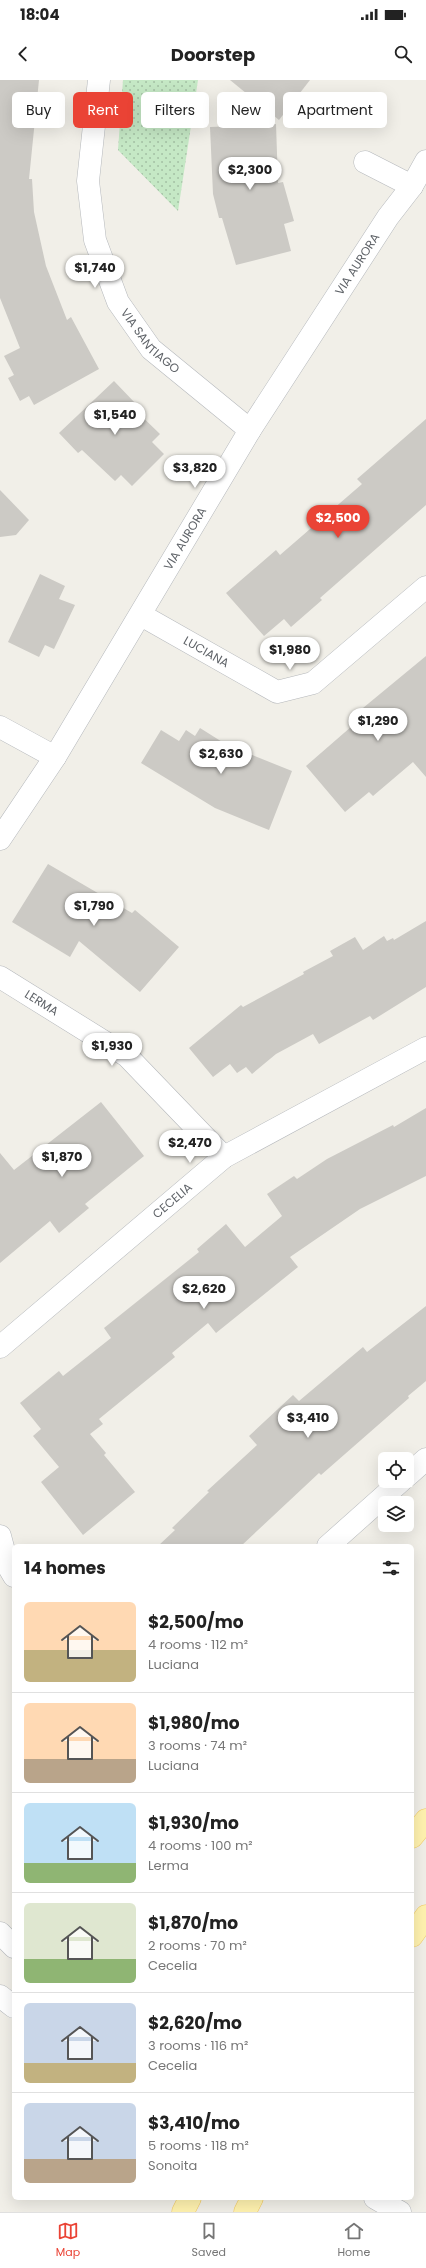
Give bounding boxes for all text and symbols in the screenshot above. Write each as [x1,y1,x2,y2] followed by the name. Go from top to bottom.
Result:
[20,4,60,25] text: 18:04
[171,42,255,67] text: Doorstep
[12,43,34,65] icon: back
[392,43,414,65] icon: search
[12,92,65,128] chip: Buy
[73,92,133,128] chip: Rent
[141,92,209,128] chip: Filters
[217,92,275,128] chip: New
[283,92,387,128] chip: Apartment
[217,157,283,191] pin: $2,300
[228,160,272,179] text: $2,300
[331,230,383,298] street label: VIA AURORA
[62,255,128,289] pin: $1,740
[74,258,116,277] text: $1,740
[117,305,183,377] street label: VIA SANTIAGO
[82,402,148,436] pin: $1,540
[94,405,136,424] text: $1,540
[162,455,228,489] pin: $3,820
[173,458,217,477] text: $3,820
[159,504,210,573] street label: VIA AURORA
[305,505,371,539] pin: $2,500
[315,508,361,527] text: $2,500
[181,632,233,671] street label: LUCIANA
[257,637,323,671] pin: $1,980
[269,640,311,659] text: $1,980
[345,708,411,742] pin: $1,290
[357,711,399,730] text: $1,290
[188,741,254,775] pin: $2,630
[199,744,243,763] text: $2,630
[61,893,127,927] pin: $1,790
[74,896,114,915] text: $1,790
[22,985,62,1019] street label: LERMA
[79,1033,145,1067] pin: $1,930
[91,1036,133,1055] text: $1,930
[157,1130,223,1164] pin: $2,470
[168,1133,212,1152] text: $2,470
[29,1144,95,1178] pin: $1,870
[41,1147,83,1166] text: $1,870
[149,1179,195,1222] street label: CECELIA
[171,1276,237,1310] pin: $2,620
[182,1279,226,1298] text: $2,620
[275,1405,341,1439] pin: $3,410
[287,1408,329,1427] text: $3,410
[378,1452,414,1532] map controls
[378,1452,414,1488] button: locate
[378,1496,414,1532] button: layers
[24,1556,106,1580] text: 14 homes
[380,1557,402,1579] icon: filters
[148,1610,244,1634] text: $2,500/mo
[56,1618,104,1666] icon: home
[148,1635,248,1654] text: 4 rooms · 112 m²
[148,1655,199,1674] text: Luciana
[148,1711,240,1735] text: $1,980/mo
[56,1719,104,1767] icon: home
[148,1736,247,1755] text: 3 rooms · 74 m²
[148,1756,199,1775] text: Luciana
[148,1811,239,1835] text: $1,930/mo
[56,1819,104,1867] icon: home
[148,1836,253,1855] text: 4 rooms · 100 m²
[148,1856,189,1875] text: Lerma
[148,1911,238,1935] text: $1,870/mo
[56,1919,104,1967] icon: home
[148,1936,247,1955] text: 2 rooms · 70 m²
[148,1956,197,1975] text: Cecelia
[148,2011,242,2035] text: $2,620/mo
[56,2019,104,2067] icon: home
[148,2036,248,2055] text: 3 rooms · 116 m²
[148,2056,197,2075] text: Cecelia
[148,2111,240,2135] text: $3,410/mo
[56,2119,104,2167] icon: home
[148,2136,249,2155] text: 5 rooms · 118 m²
[148,2156,197,2175] text: Sonoita
[56,2220,80,2261] tab: Map
[192,2220,226,2261] tab: Saved
[337,2220,370,2261] tab: Home

